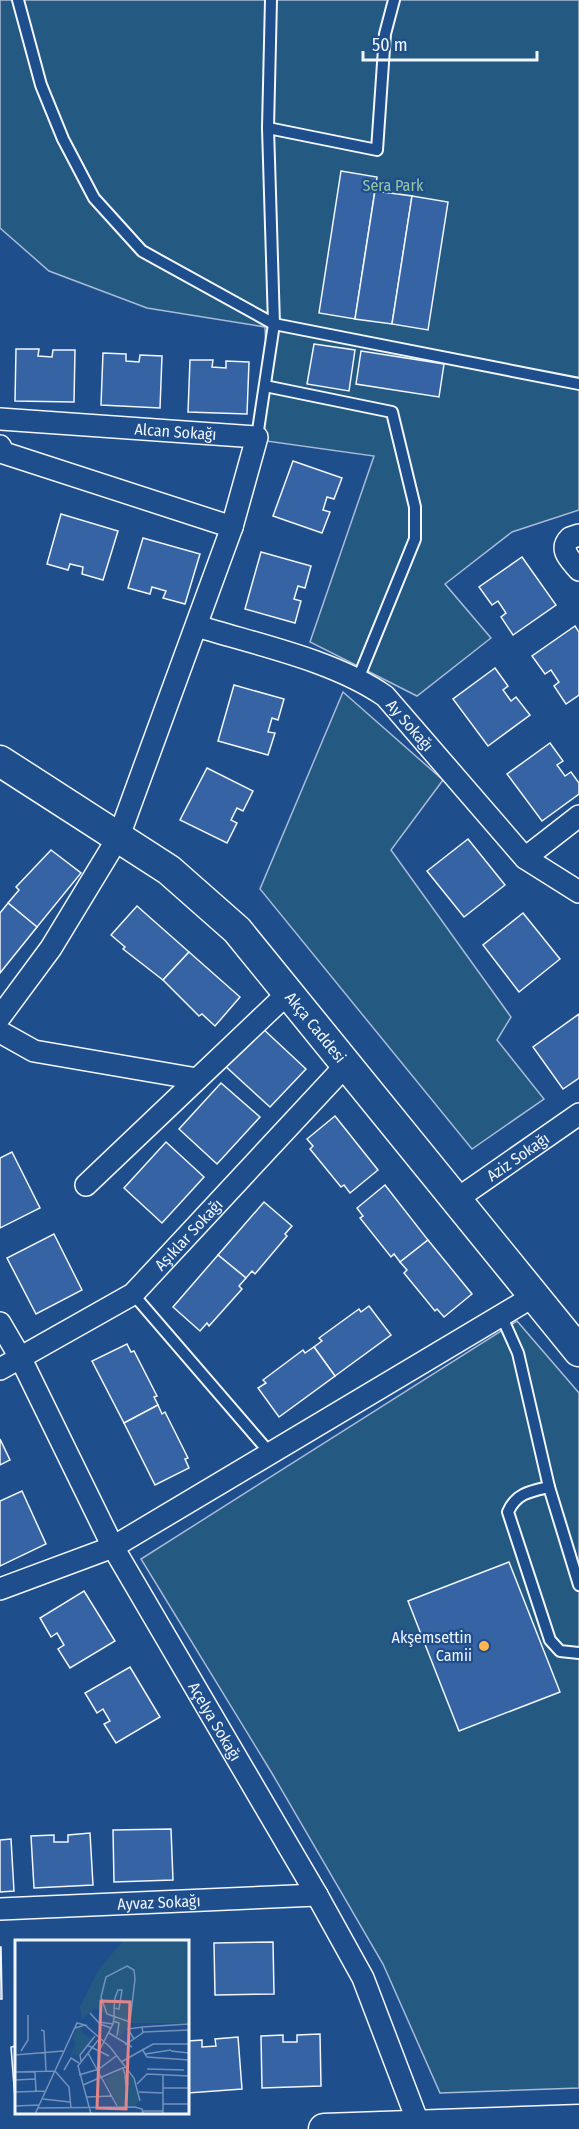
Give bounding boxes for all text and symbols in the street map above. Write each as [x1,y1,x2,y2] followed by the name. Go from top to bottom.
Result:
[363,24,537,62] scale bar
[372,34,408,56] text: 50 m
[363,176,424,195] park label: Sera Park
[134,419,217,444] street label: Alcan Sokağı
[382,696,437,755] street label: Ay Sokağı
[281,988,350,1067] street label: Akça Caddesi
[483,1129,553,1185] street label: Aziz Sokağı
[151,1195,227,1275] street label: Aşıklar Sokağı
[392,1628,472,1665] place label: Akşemsettin Camii
[477,1639,491,1653] marker: Akşemsettin Camii
[184,1679,245,1764] street label: Açelya Sokağı
[117,1891,201,1914] street label: Ayvaz Sokağı
[15,1940,189,2114] inset map

